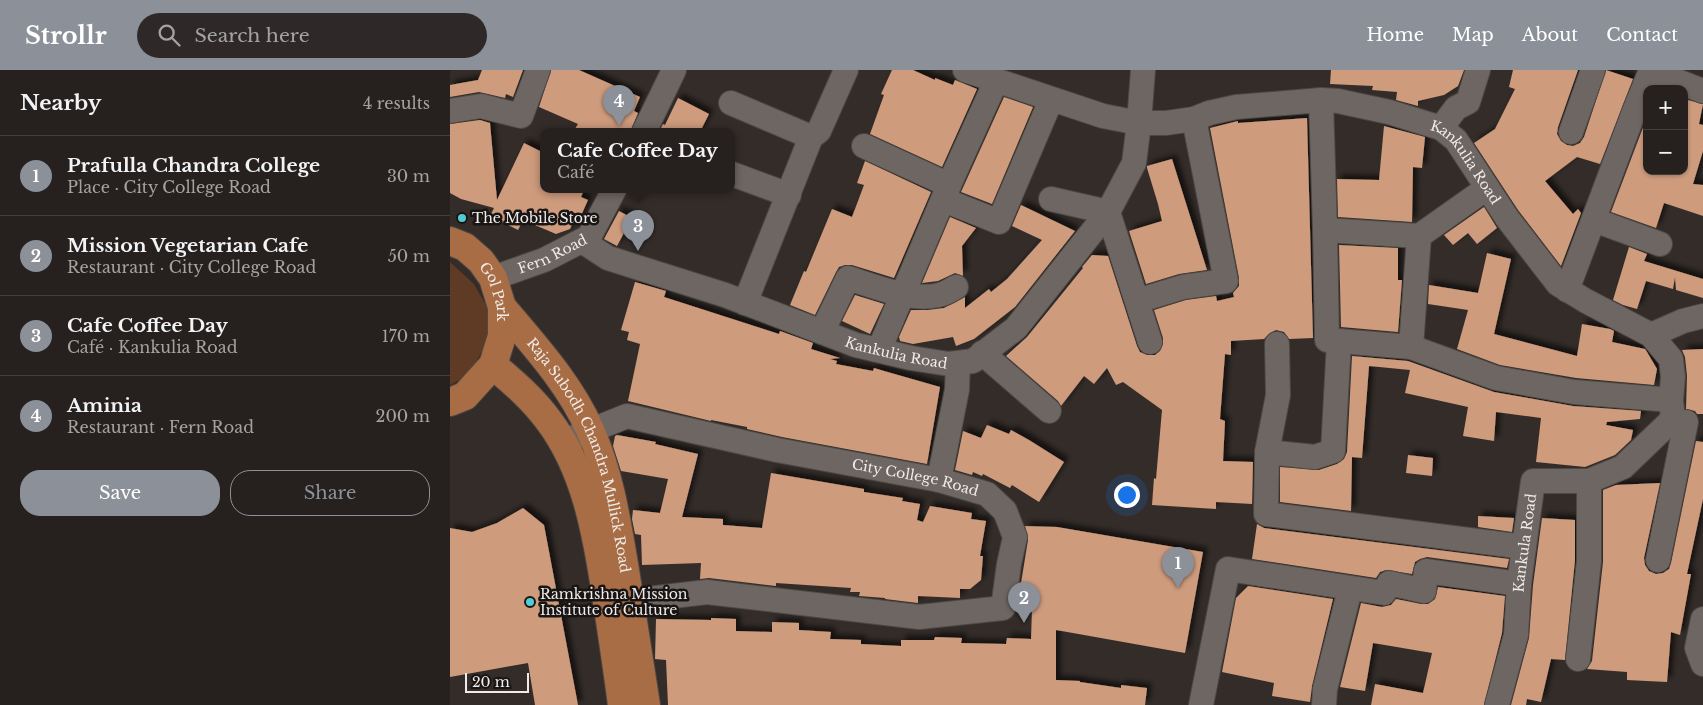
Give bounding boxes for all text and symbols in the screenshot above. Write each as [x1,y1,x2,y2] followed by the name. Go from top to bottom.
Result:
[137,13,487,58] search box
[25,21,107,50] text: Strollr
[155,21,183,49] icon: search
[195,24,310,47] text: Search here
[1366,24,1424,46] text: Home
[1452,24,1494,46] text: Map
[1522,24,1578,46] text: About
[1606,24,1678,46] text: Contact
[603,85,635,126] pin: 4
[1643,85,1688,175] map controls
[1643,85,1688,130] button: +
[20,90,101,116] text: Nearby
[363,93,430,113] text: 4 results
[1428,116,1505,208] street label: Kankulia Road
[540,128,735,193] popup
[1643,130,1688,175] button: −
[557,139,718,162] text: Cafe Coffee Day
[67,154,320,177] text: Prafulla Chandra College
[557,162,594,182] text: Café
[33,166,39,186] text: 1
[387,166,430,186] text: 30 m
[67,177,271,197] text: Place · City College Road
[472,209,597,227] place label: The Mobile Store
[622,210,654,251] pin: 3
[456,212,468,224] marker: The Mobile Store
[515,230,591,278] street label: Fern Road
[67,234,308,257] text: Mission Vegetarian Cafe
[31,246,41,266] text: 2
[388,246,430,266] text: 50 m
[67,257,316,277] text: Restaurant · City College Road
[476,259,511,322] street label: Gol Park
[67,314,228,337] text: Cafe Coffee Day
[31,326,41,346] text: 3
[382,326,430,346] text: 170 m
[842,333,949,373] street label: Kankulia Road
[523,334,634,575] street label: Raja Subodh Chandra Mullick Road
[67,337,237,357] text: Café · Kankulia Road
[67,394,142,417] text: Aminia
[31,406,41,426] text: 4
[376,406,430,426] text: 200 m
[67,417,254,437] text: Restaurant · Fern Road
[850,455,981,500] street label: City College Road
[20,470,220,516] button: Save
[230,470,430,516] button: Share
[1114,482,1140,508] your location
[1510,492,1540,593] street label: Kankula Road
[1162,547,1194,588] pin: 1
[1008,582,1040,623] pin: 2
[540,585,688,619] place label: Ramkrishna Mission Institute of Culture
[524,596,536,608] marker: Ramkrishna Mission Institute of Culture
[465,670,529,693] scale bar
[472,673,510,691] text: 20 m

